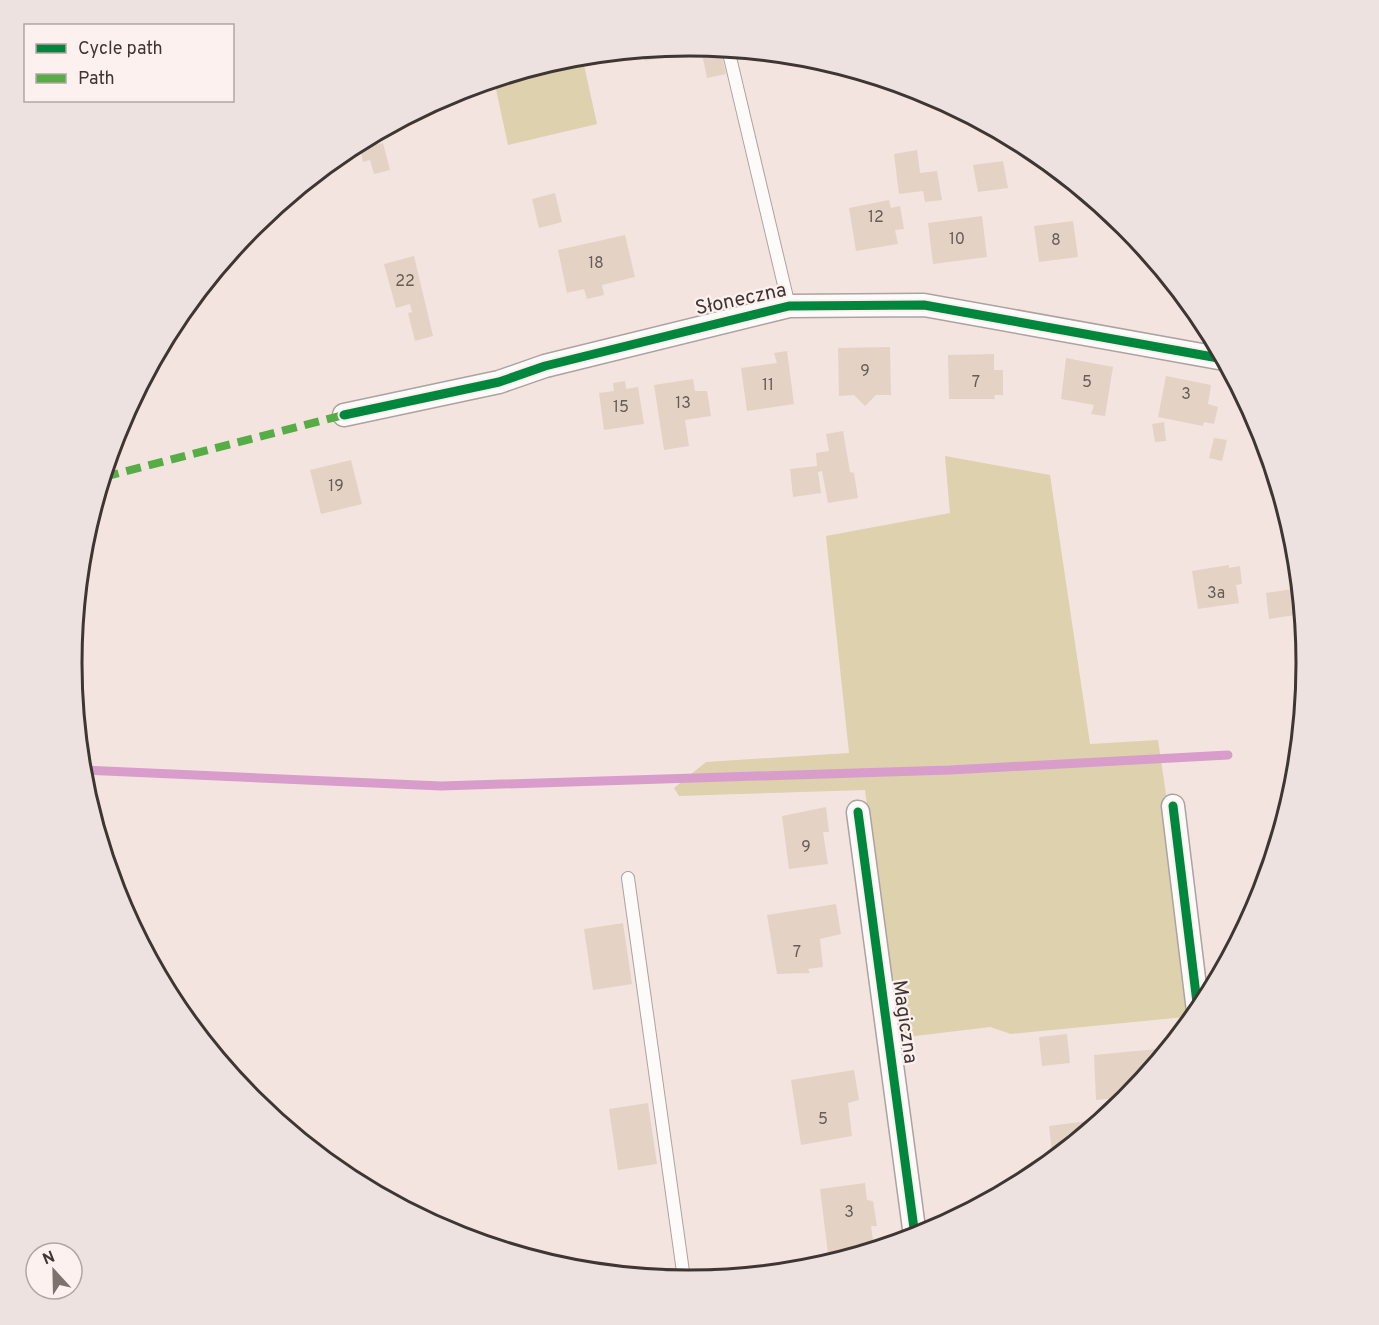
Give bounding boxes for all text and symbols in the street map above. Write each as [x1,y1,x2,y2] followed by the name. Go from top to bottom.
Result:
[24,24,234,102] legend
[78,38,163,61] text: Cycle path
[78,68,115,91] text: Path
[868,208,884,228] house number: 12
[949,230,965,250] house number: 10
[1051,231,1061,251] house number: 8
[588,254,604,274] house number: 18
[395,272,415,292] house number: 22
[693,278,789,322] street label: Słoneczna
[860,362,870,382] house number: 9
[972,373,980,393] house number: 7
[1082,373,1092,393] house number: 5
[762,376,774,396] house number: 11
[1181,385,1191,405] house number: 3
[675,394,691,414] house number: 13
[613,398,629,418] house number: 15
[328,477,344,497] house number: 19
[1207,584,1225,604] house number: 3a
[801,838,811,858] house number: 9
[793,943,801,963] house number: 7
[885,978,923,1066] street label: Magiczna
[818,1110,828,1130] house number: 5
[844,1203,854,1223] house number: 3
[24,1241,84,1301] north arrow
[40,1248,58,1270] text: N

